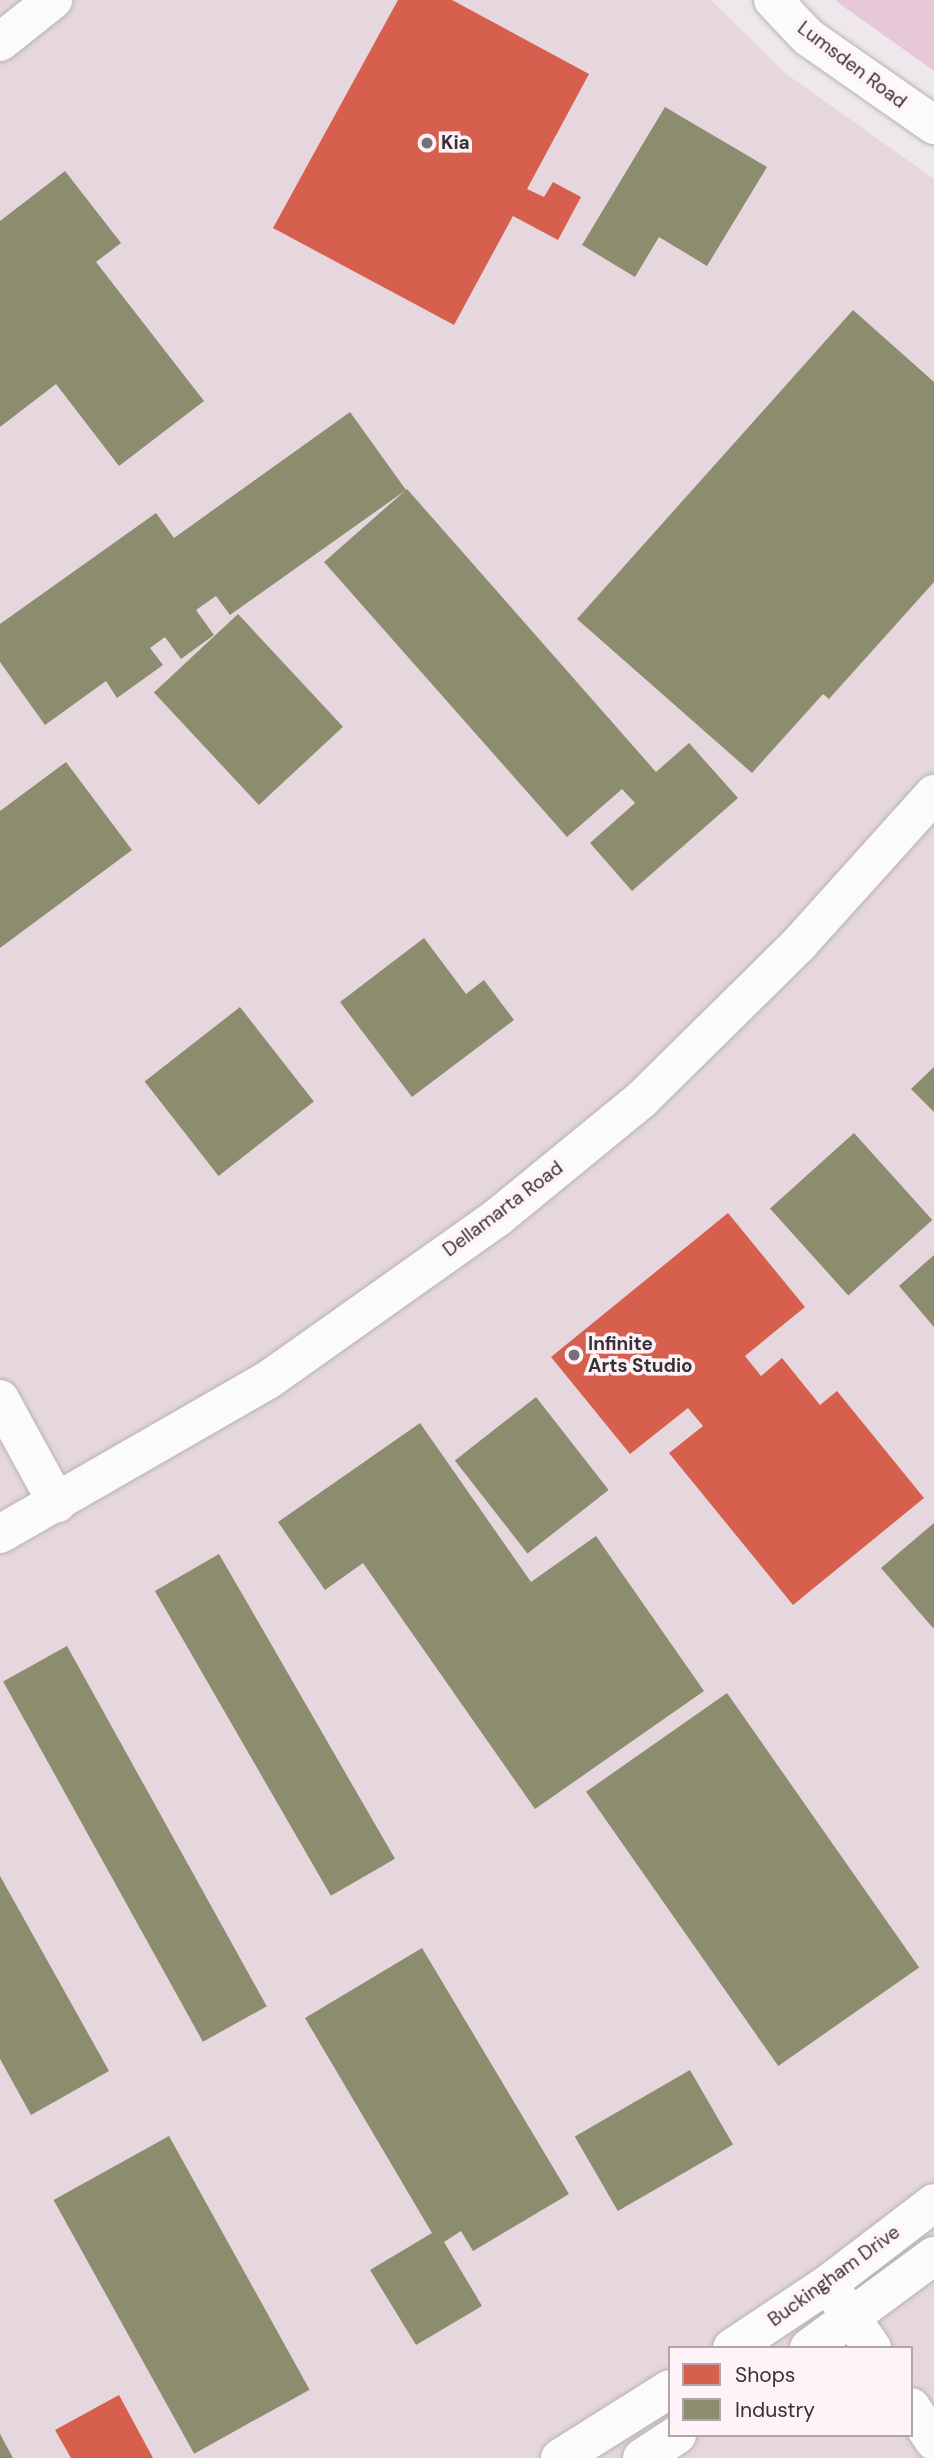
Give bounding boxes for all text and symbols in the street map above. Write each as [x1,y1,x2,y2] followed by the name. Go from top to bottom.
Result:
[793,17,911,113] street label: Lumsden Road
[441,132,470,154] place label: Kia
[419,135,435,151] marker: Kia
[439,1157,567,1261] street label: Dellamarta Road
[588,1333,693,1377] place label: Infinite Arts Studio
[566,1347,582,1363] marker: Infinite Arts Studio
[764,2221,904,2331] street label: Buckingham Drive
[668,2346,913,2437] legend
[735,2361,795,2389] text: Shops
[735,2396,815,2424] text: Industry

